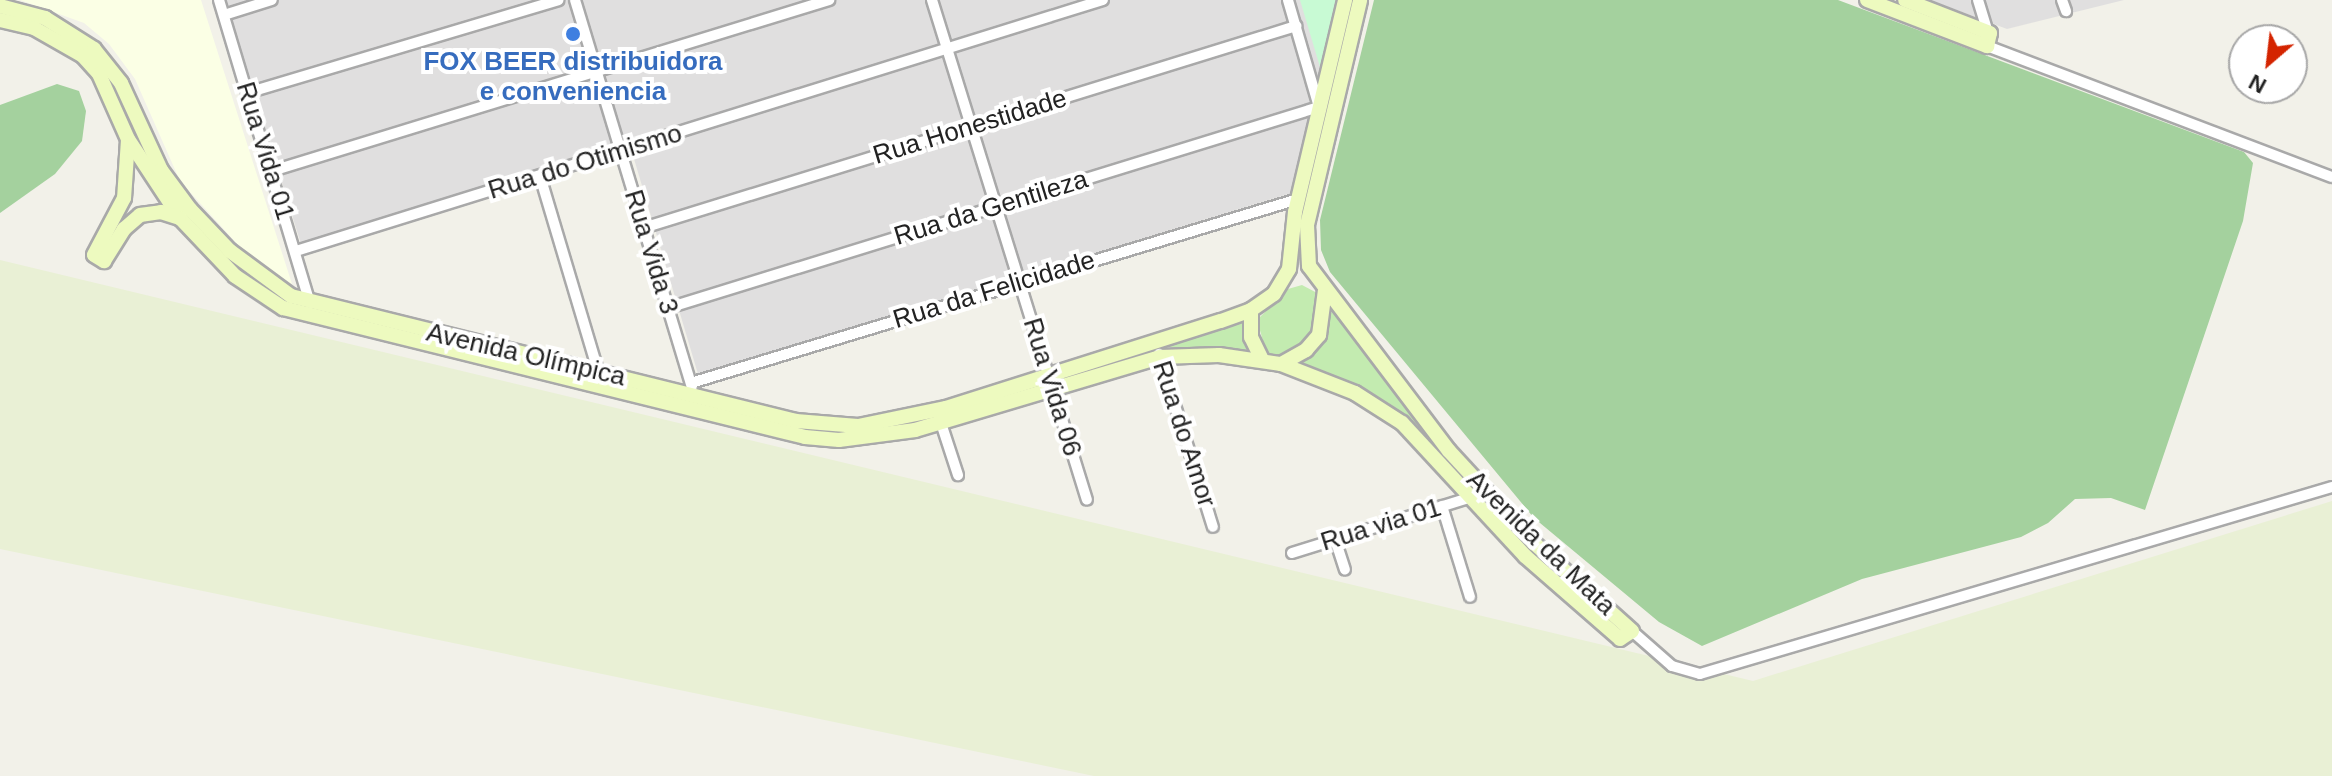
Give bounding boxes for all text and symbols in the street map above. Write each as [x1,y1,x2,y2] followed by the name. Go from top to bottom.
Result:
[2228,24,2308,104] north arrow
[564,25,582,43] marker: FOX BEER distribuidora e conveniencia
[423,46,723,108] place label: FOX BEER distribuidora e conveniencia
[2245,69,2270,99] text: N
[229,78,301,224] street label: Rua Vida 01
[869,83,1071,171] street label: Rua Honestidade
[484,118,686,206] street label: Rua do Otimismo
[890,164,1092,252] street label: Rua da Gentileza
[617,186,685,318] street label: Rua Vida 3
[889,244,1099,336] street label: Rua da Felicidade
[1016,314,1088,460] street label: Rua Vida 06
[423,317,629,393] street label: Avenida Olímpica
[1145,356,1223,512] street label: Rua do Amor
[1460,464,1622,622] street label: Avenida da Mata
[1317,492,1445,558] street label: Rua via 01

